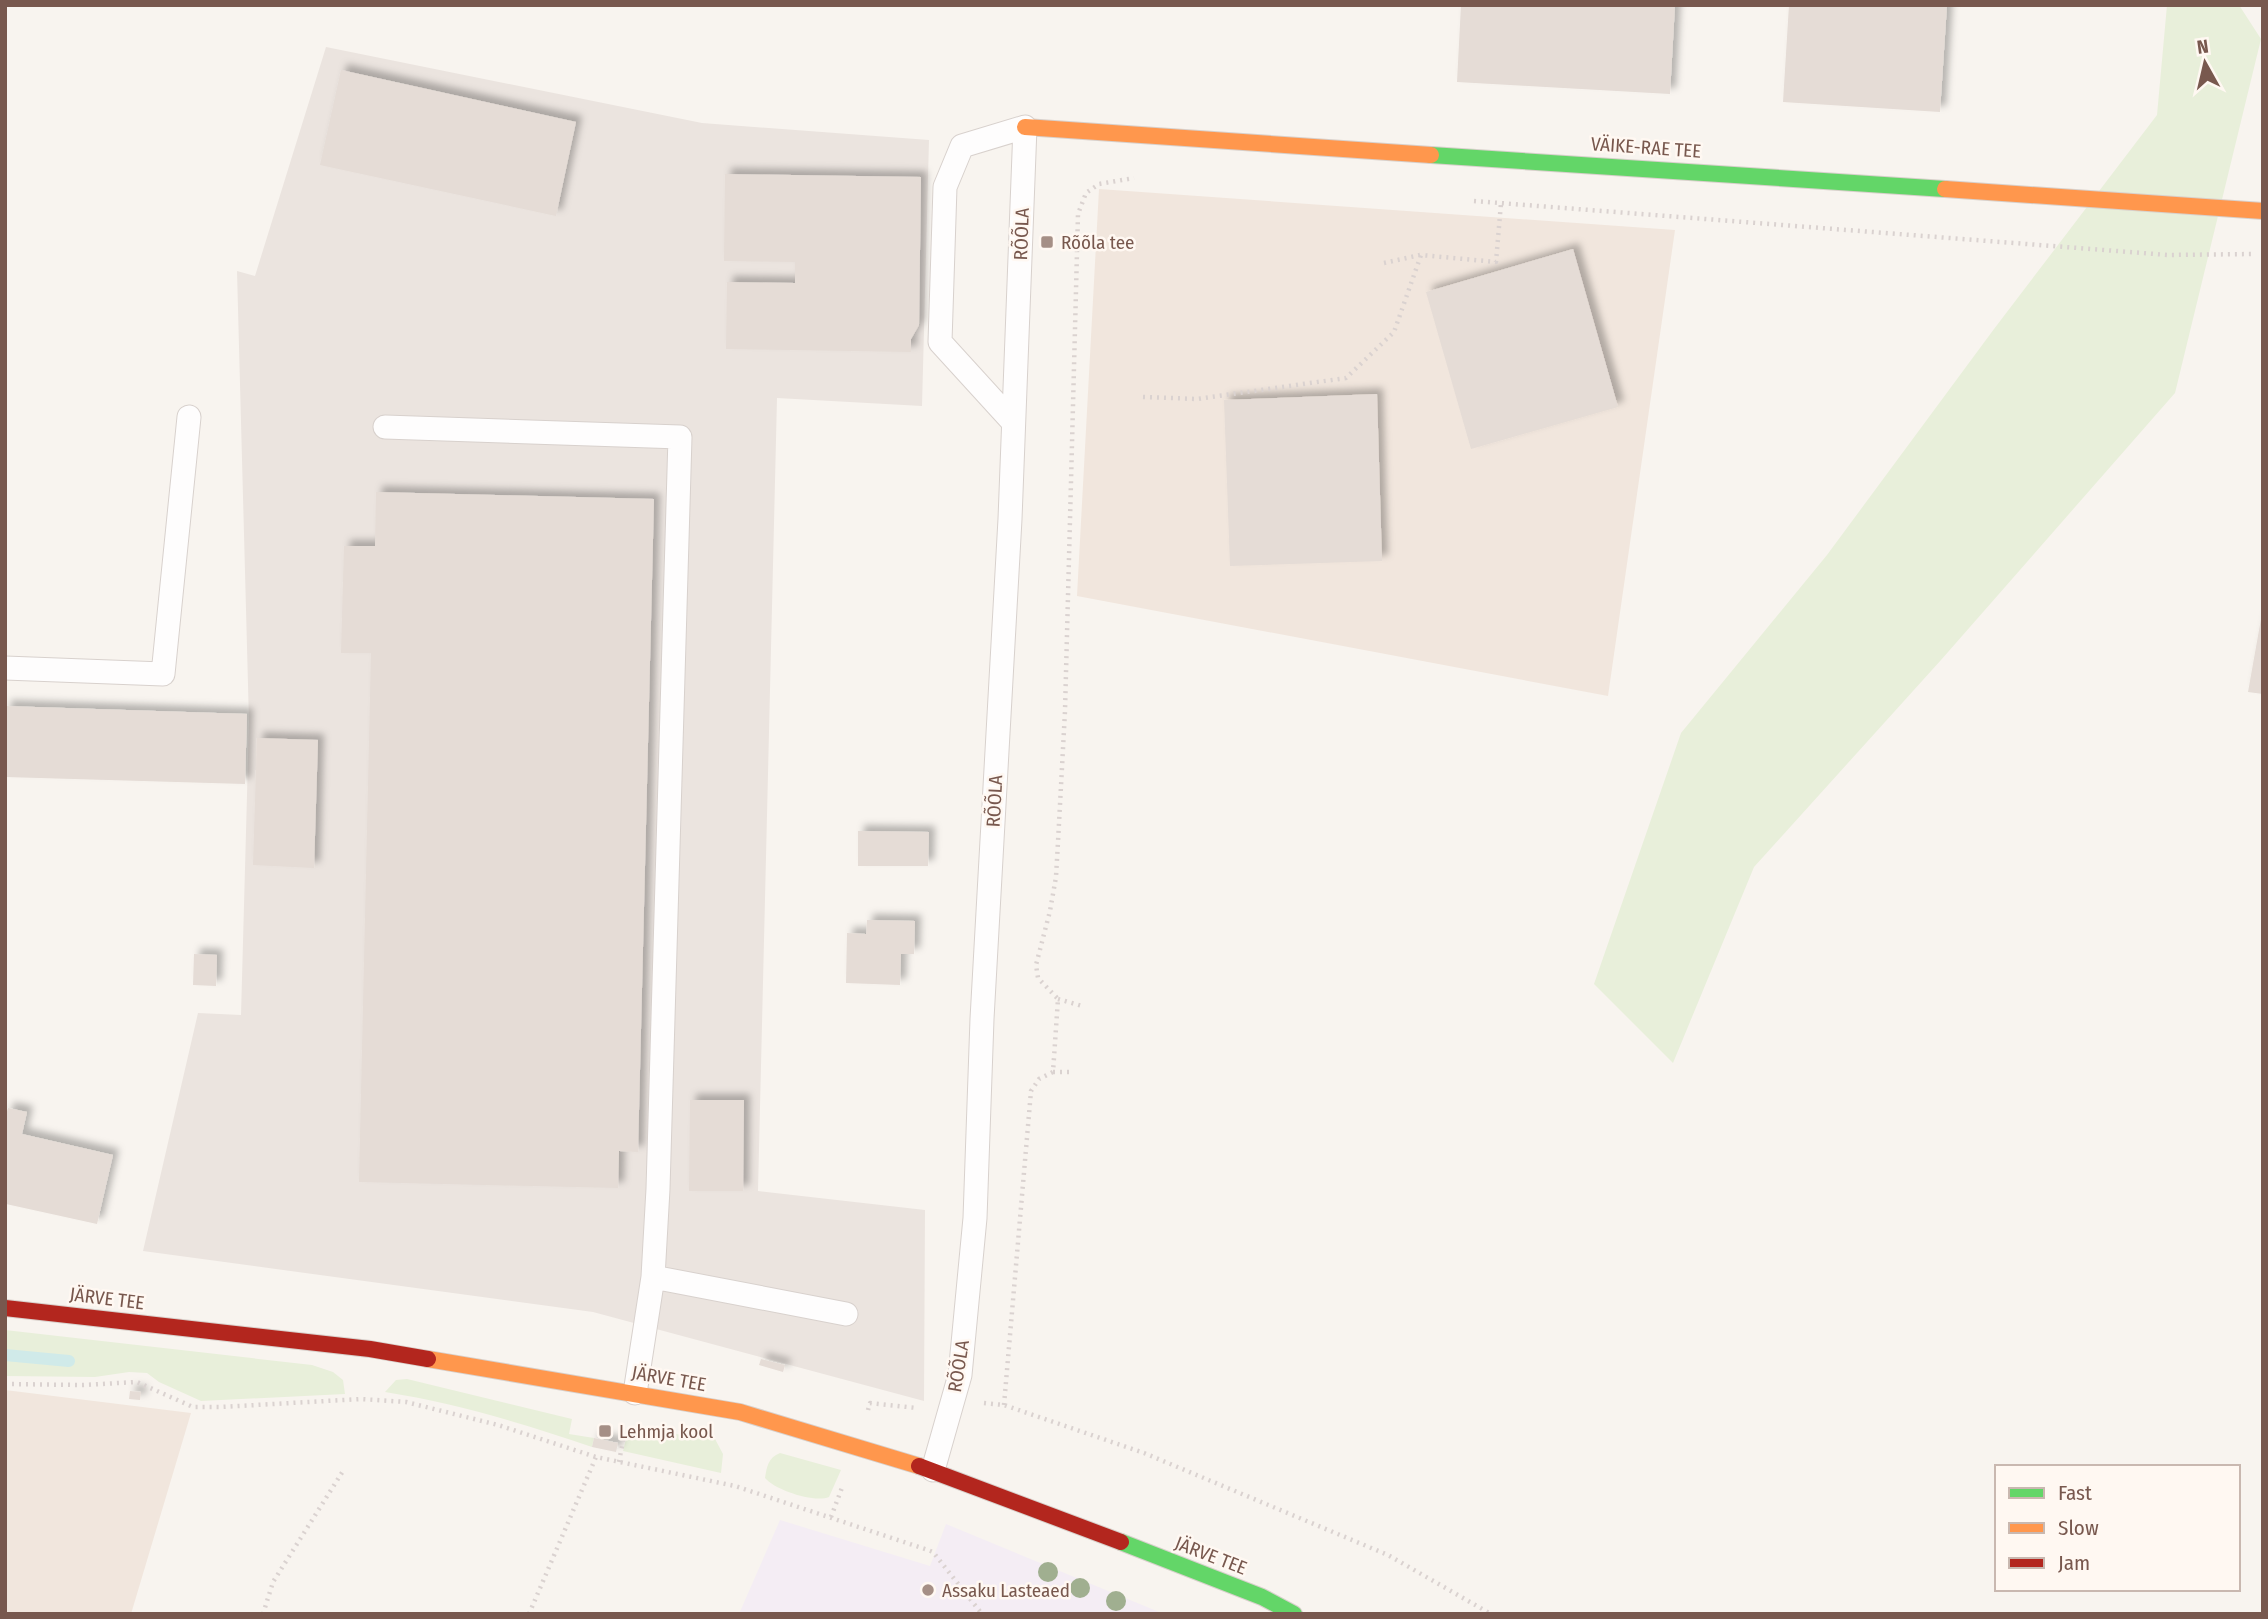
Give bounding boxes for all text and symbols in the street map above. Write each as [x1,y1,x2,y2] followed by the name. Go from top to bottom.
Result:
[2170,28,2240,98] north arrow
[2195,34,2210,59] text: N
[1590,132,1702,163] street label: VÄIKE-RAE TEE
[1009,207,1034,261] street label: RÕÕLA
[1061,231,1134,254] place label: Rõõla tee
[1039,234,1055,250] marker: Rõõla tee
[982,774,1007,828] street label: RÕÕLA
[68,1283,146,1314] street label: JÄRVE TEE
[943,1338,974,1394] street label: RÕÕLA
[630,1361,708,1396] street label: JÄRVE TEE
[619,1420,713,1443] place label: Lehmja kool
[597,1423,613,1439] marker: Lehmja kool
[1995,1465,2240,1591] legend
[2058,1480,2092,1506] text: Fast
[2058,1515,2099,1541] text: Slow
[1172,1531,1250,1580] street label: JÄRVE TEE
[2058,1550,2090,1576] text: Jam
[942,1579,1070,1602] place label: Assaku Lasteaed
[920,1582,936,1598] marker: Assaku Lasteaed

